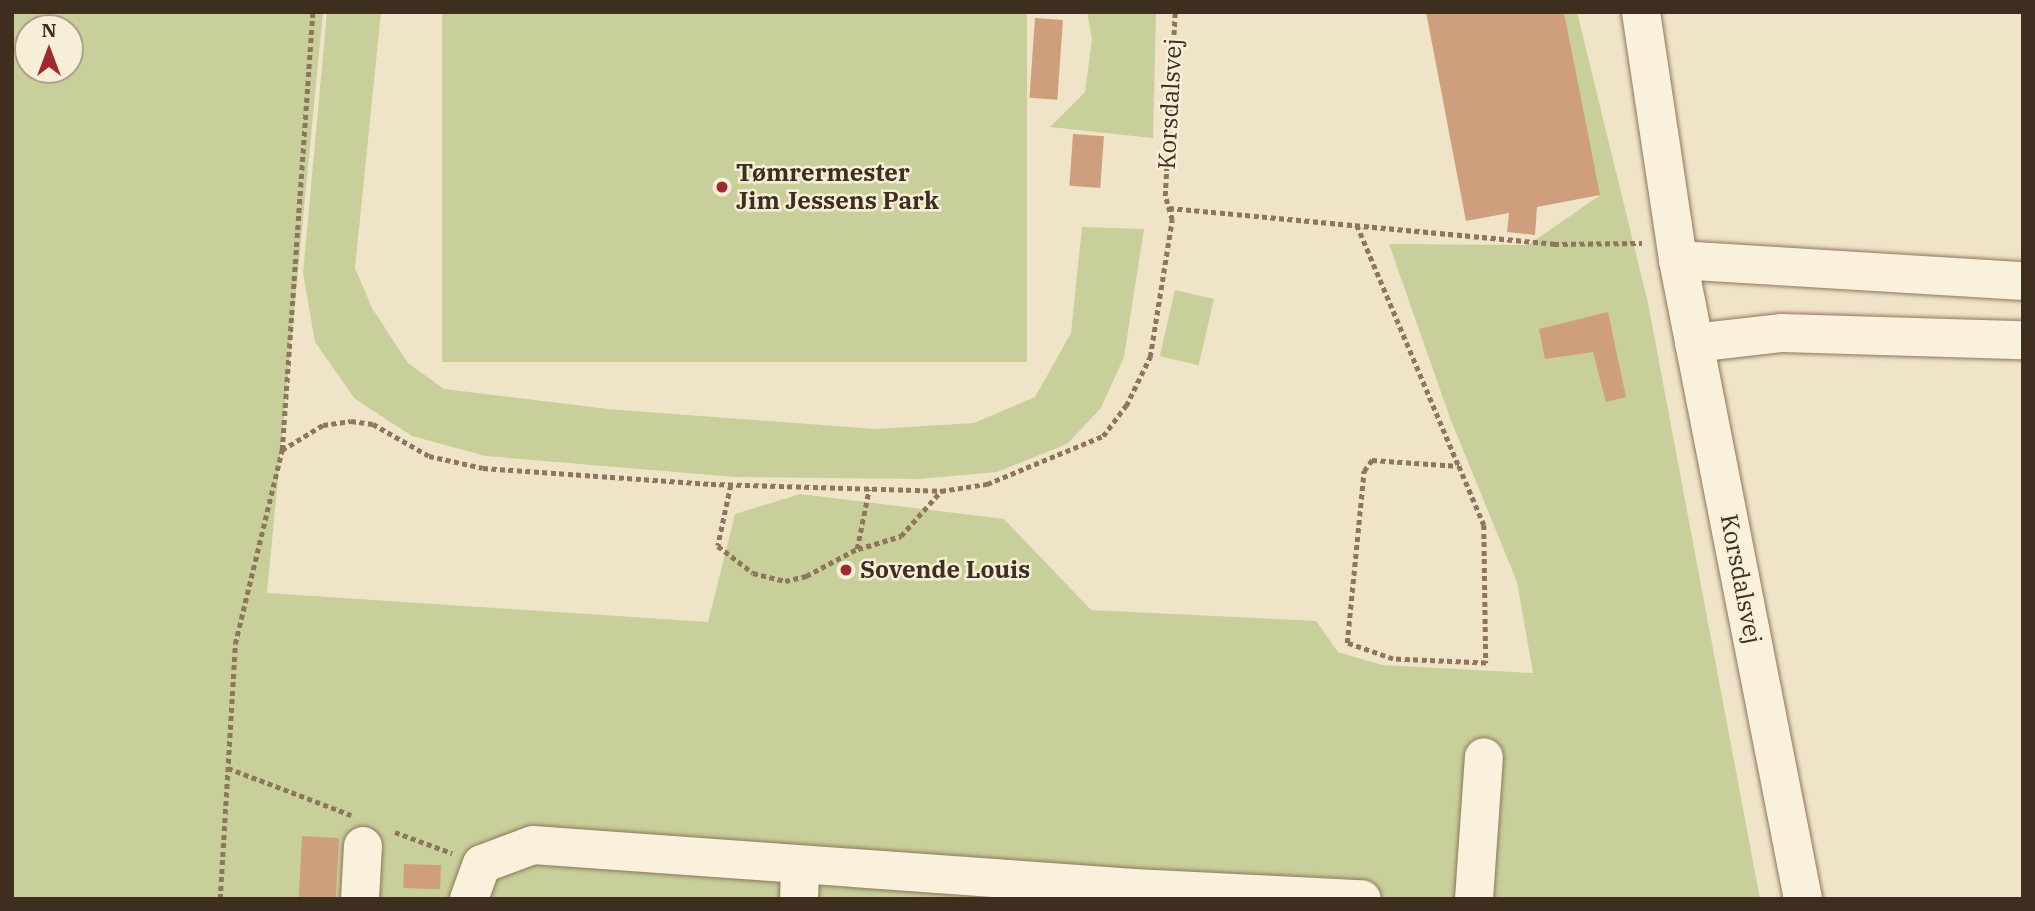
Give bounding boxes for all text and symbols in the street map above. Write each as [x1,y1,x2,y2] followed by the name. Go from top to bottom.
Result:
[14,14,84,84] north arrow
[41,18,57,42] text: N
[1152,38,1188,170] street label: Korsdalsvej
[736,159,939,215] place label: Tømrermester Jim Jessens Park
[714,179,730,195] marker: Tømrermester Jim Jessens Park
[1714,512,1768,646] street label: Korsdalsvej
[860,556,1030,584] place label: Sovende Louis
[838,562,854,578] marker: Sovende Louis

